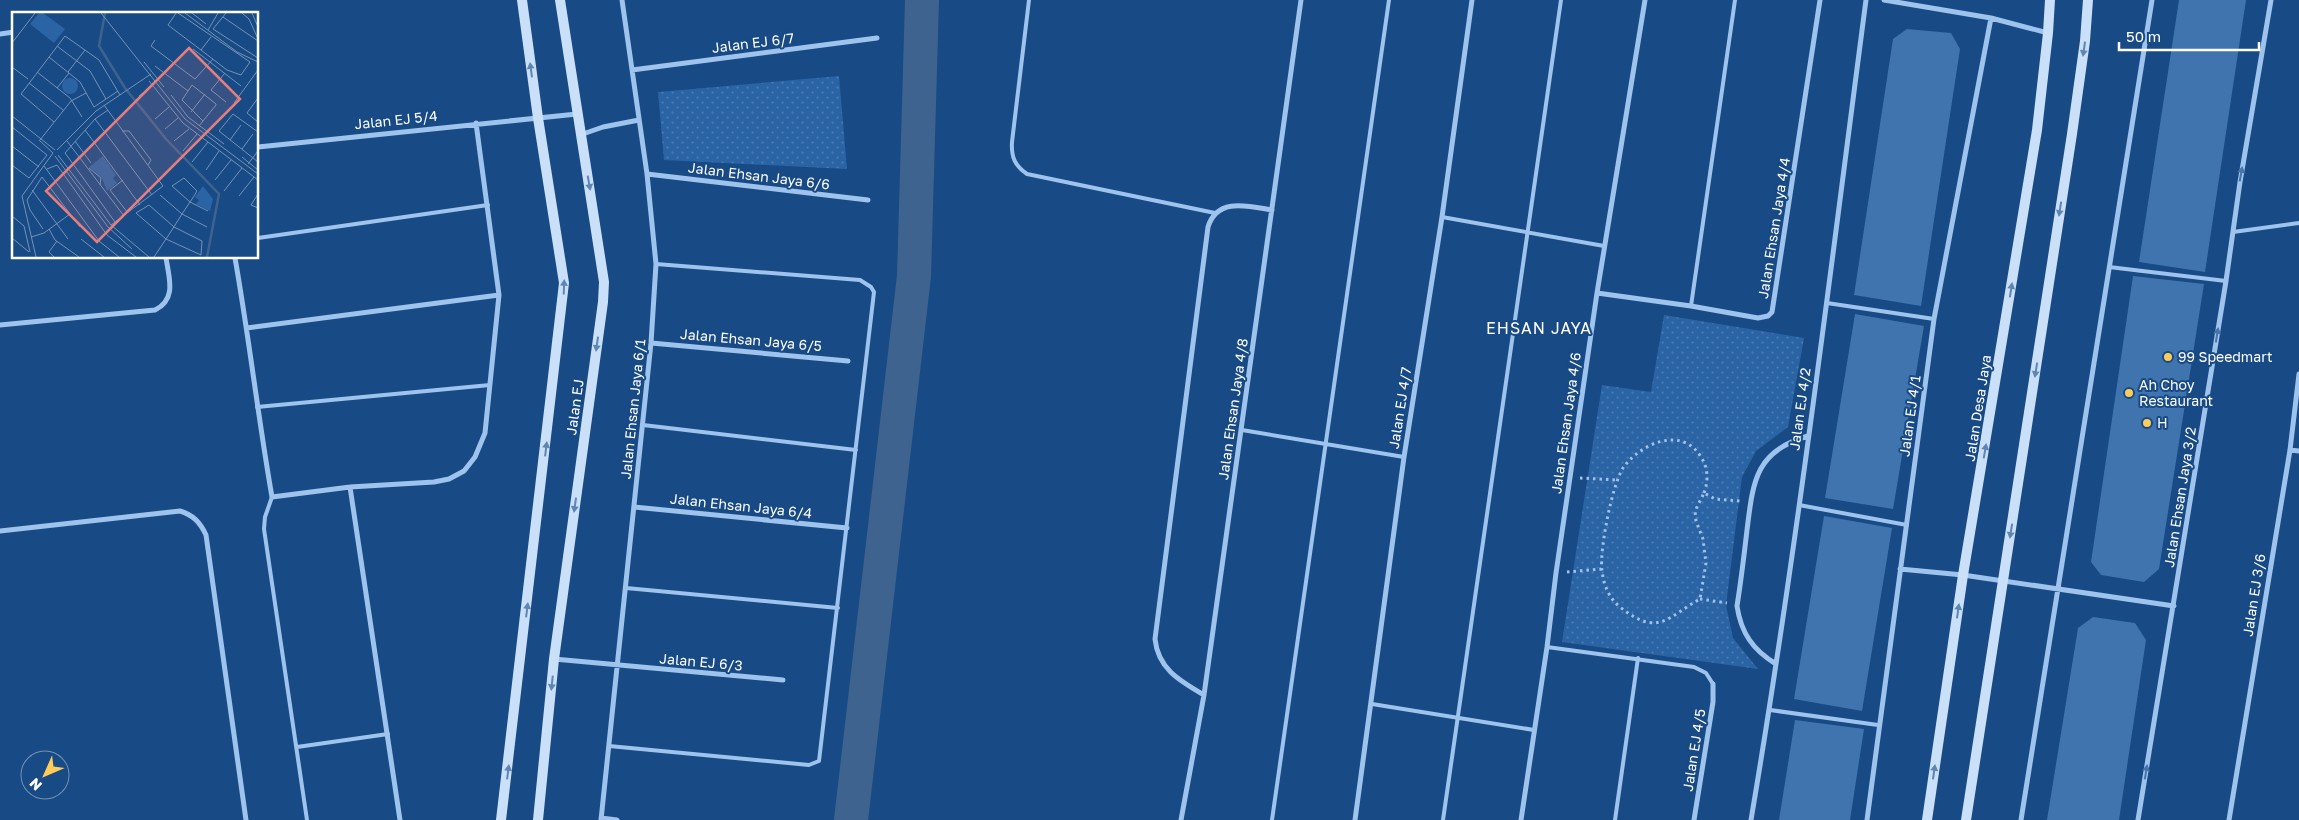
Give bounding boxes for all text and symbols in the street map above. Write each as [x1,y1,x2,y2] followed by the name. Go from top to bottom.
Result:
[12,12,259,259] inset map
[2119,20,2259,52] scale bar
[2126,27,2161,45] text: 50 m
[711,29,795,56] street label: Jalan EJ 6/7
[2080,41,2088,57] one-way arrow
[527,61,535,77] one-way arrow
[354,107,438,132] street label: Jalan EJ 5/4
[1754,156,1793,300] street label: Jalan Ehsan Jaya 4/4
[687,158,831,193] street label: Jalan Ehsan Jaya 6/6
[2237,166,2245,182] one-way arrow
[585,175,593,191] one-way arrow
[2056,202,2064,218] one-way arrow
[560,279,568,295] one-way arrow
[2007,282,2015,298] one-way arrow
[1486,318,1592,338] district label: EHSAN JAYA
[679,325,823,354] street label: Jalan Ehsan Jaya 6/5
[2214,327,2222,343] one-way arrow
[593,336,601,352] one-way arrow
[1214,337,1251,481] street label: Jalan Ehsan Jaya 4/8
[617,338,648,480] street label: Jalan Ehsan Jaya 6/1
[2178,348,2273,365] place label: 99 Speedmart
[1547,351,1584,495] street label: Jalan Ehsan Jaya 4/6
[2162,351,2174,363] marker: 99 Speedmart
[1961,353,1994,462] street label: Jalan Desa Jaya
[2031,362,2039,378] one-way arrow
[1385,366,1414,450] street label: Jalan EJ 4/7
[1785,366,1814,451] street label: Jalan EJ 4/2
[1895,374,1924,458] street label: Jalan EJ 4/1
[2139,376,2213,409] place label: Ah Choy Restaurant
[562,378,587,436] street label: Jalan EJ
[2123,387,2135,399] marker: Ah Choy Restaurant
[2157,414,2168,431] place label: H
[2141,417,2153,429] marker: H
[2160,425,2199,568] street label: Jalan Ehsan Jaya 3/2
[542,441,550,457] one-way arrow
[1981,442,1989,458] one-way arrow
[669,490,813,521] street label: Jalan Ehsan Jaya 6/4
[571,497,579,513] one-way arrow
[2006,523,2014,539] one-way arrow
[2239,552,2268,637] street label: Jalan EJ 3/6
[523,602,531,618] one-way arrow
[1954,603,1962,619] one-way arrow
[659,649,743,674] street label: Jalan EJ 6/3
[548,675,556,691] one-way arrow
[1679,707,1708,792] street label: Jalan EJ 4/5
[20,750,70,800] north arrow
[504,763,512,779] one-way arrow
[1930,763,1938,779] one-way arrow
[2143,764,2151,780] one-way arrow
[26,775,45,794] text: N

